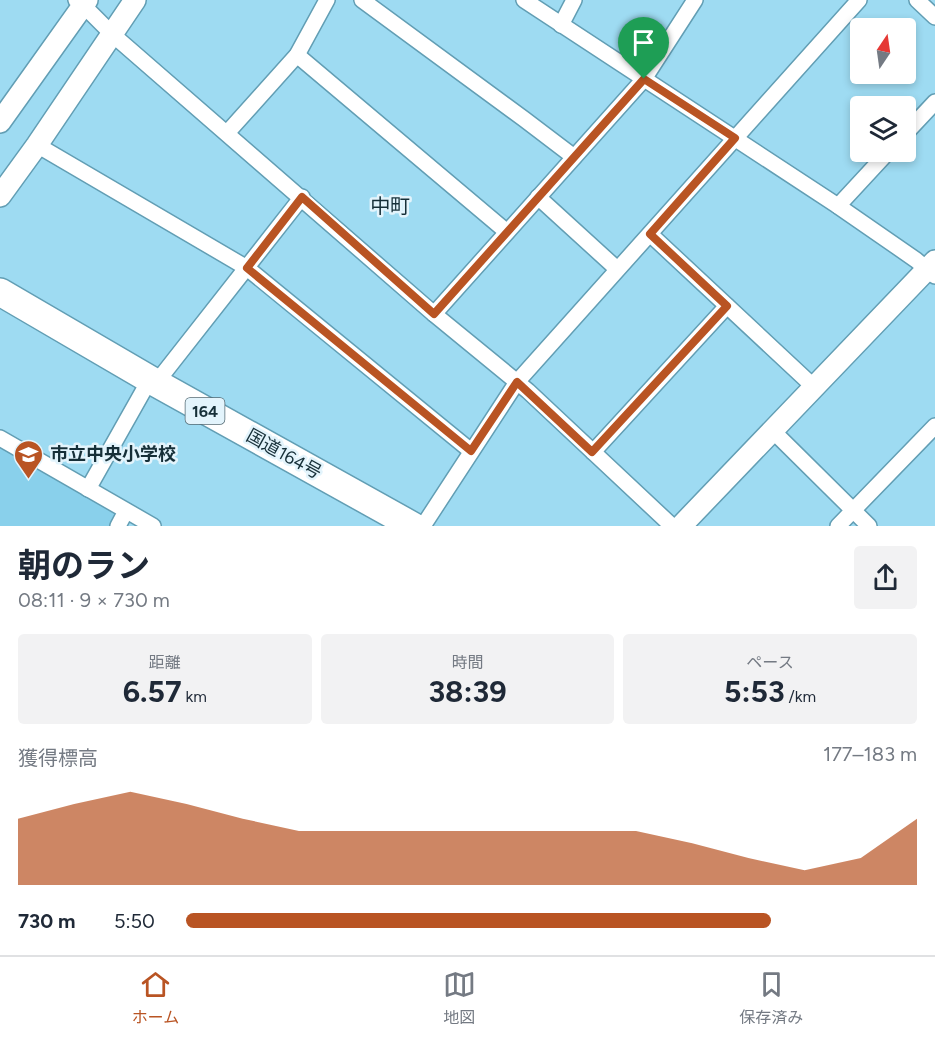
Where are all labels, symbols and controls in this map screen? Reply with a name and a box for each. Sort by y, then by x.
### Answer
pin [618,17,669,79]
north arrow [850,18,916,84]
map controls [850,18,916,162]
icon: arrive [627,26,660,59]
button: layers [850,96,916,162]
district label: 中町 [370,194,410,218]
road number: 164 [186,398,224,424]
street label: 国道164号 [242,424,326,484]
school or university icon: 市立中央小学校 [13,438,45,480]
place label: 市立中央小学校 [50,443,176,465]
text: 朝のラン [18,546,150,585]
button: share [854,546,917,609]
text: 08:11 · 9 × 730 m [18,588,170,612]
text: 距離 [149,653,181,672]
text: 時間 [451,653,484,672]
text: ペース [747,653,794,672]
text: 6.57 [123,673,182,710]
text: 38:39 [428,673,507,710]
text: 5:53 [724,673,785,710]
text: km [182,687,207,706]
text: /km [785,687,816,706]
text: 177–183 m [823,742,917,766]
text: 獲得標高 [18,746,98,770]
text: 730 m [18,909,75,933]
text: 5:50 [114,909,155,933]
tab: ホーム [132,968,179,1028]
tab: 地図 [443,968,476,1028]
tab: 保存済み [739,968,803,1028]

